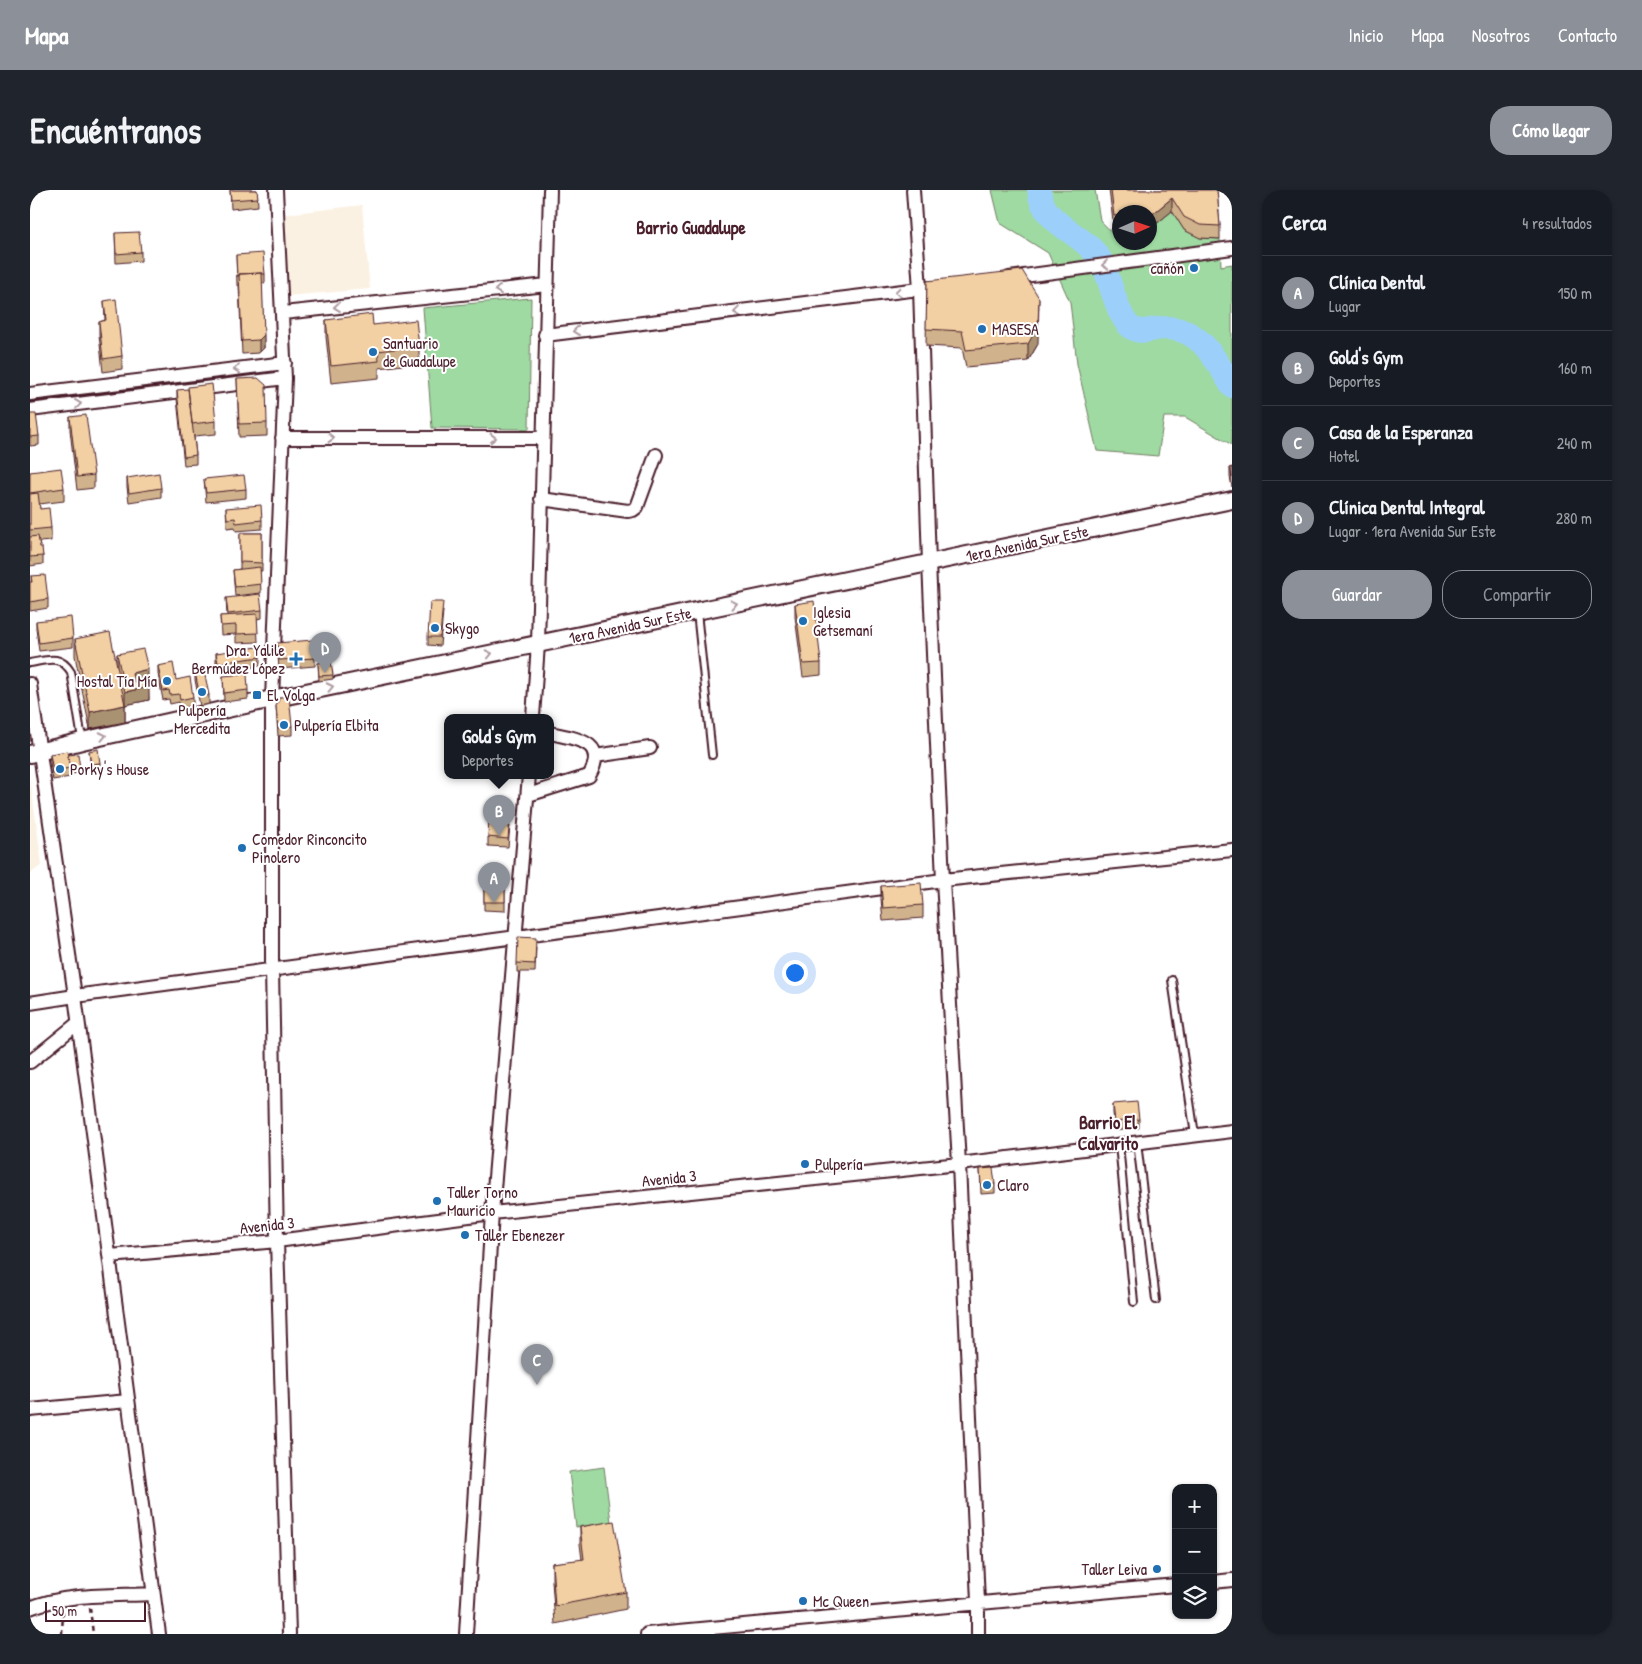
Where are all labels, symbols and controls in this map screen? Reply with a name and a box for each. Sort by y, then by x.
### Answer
text: Mapa [25,19,68,51]
text: Inicio [1349,23,1383,48]
text: Mapa [1411,23,1444,48]
text: Nosotros [1472,23,1530,48]
text: Contacto [1558,23,1617,48]
button: Cómo llegar [1490,106,1612,155]
text: Encuéntranos [30,107,201,154]
north arrow [1112,205,1157,250]
text: Cerca [1282,208,1326,237]
text: 4 resultados [1522,212,1592,234]
district label: Barrio Guadalupe [636,215,746,241]
place label: cañón [1151,257,1184,279]
one-way arrow [1101,259,1109,270]
marker: cañón [1188,262,1200,274]
text: Clínica Dental [1329,269,1425,295]
text: A [1294,282,1302,304]
text: 150 m [1558,282,1592,304]
one-way arrow [494,284,502,295]
one-way arrow [894,286,902,297]
text: Lugar [1329,295,1361,317]
one-way arrow [333,301,341,312]
one-way arrow [733,306,741,316]
place label: MASESA [992,318,1039,340]
marker: MASESA [976,323,988,335]
one-way arrow [571,325,579,336]
place label: Santuario de Guadalupe [383,332,457,372]
text: Gold's Gym [1329,344,1403,370]
marker: Santuario de Guadalupe [367,346,379,358]
text: B [1294,357,1302,379]
text: 160 m [1558,357,1592,379]
one-way arrow [232,363,240,374]
text: Deportes [1329,370,1380,392]
one-way arrow [75,399,83,410]
text: Casa de la Esperanza [1329,419,1473,445]
text: C [1294,432,1302,454]
text: 240 m [1557,432,1592,454]
one-way arrow [327,433,335,443]
one-way arrow [490,433,497,443]
text: Hotel [1329,445,1359,467]
text: Clínica Dental Integral [1329,494,1485,520]
text: D [1294,507,1302,529]
text: 280 m [1556,507,1592,529]
street label: 1era Avenida Sur Este [964,519,1091,567]
text: Lugar · 1era Avenida Sur Este [1329,520,1496,542]
button: Guardar [1282,570,1432,619]
button: Compartir [1442,570,1592,619]
one-way arrow [730,599,738,609]
street label: 1era Avenida Sur Este [567,601,694,649]
place label: Iglesia Getsemaní [813,601,873,641]
marker: Iglesia Getsemaní [797,615,809,627]
place label: Skygo [445,617,480,639]
marker: Skygo [429,622,441,634]
pin: D [309,632,341,673]
place label: Dra. Yalile Bermúdez López [191,639,286,679]
one-way arrow [485,649,494,660]
marker: Dra. Yalile Bermúdez López [289,652,303,666]
place label: Hostal Tía Mía [77,670,157,692]
marker: Hostal Tía Mía [161,675,173,687]
one-way arrow [325,682,334,692]
place label: El Volga [267,684,315,706]
marker: Pulpería Mercedita [196,686,208,698]
marker: El Volga [251,689,263,701]
place label: Pulpería Mercedita [174,699,230,739]
place label: Pulpería Elbita [294,714,379,736]
popup [444,714,554,779]
marker: Pulpería Elbita [278,719,290,731]
text: Gold's Gym [462,723,536,749]
one-way arrow [98,731,107,742]
text: Deportes [462,749,513,771]
place label: Porky's House [70,758,150,780]
marker: Porky's House [54,763,66,775]
pin: B [483,795,515,836]
place label: Comedor Rinconcito Pinolero [252,828,367,868]
marker: Comedor Rinconcito Pinolero [236,842,248,854]
pin: A [478,862,510,903]
your location [782,960,808,986]
district label: Barrio El Calvarito [1078,1110,1139,1156]
place label: Pulpería [815,1153,863,1175]
marker: Pulpería [799,1158,811,1170]
street label: Avenida 3 [641,1164,697,1192]
place label: Claro [997,1174,1029,1196]
marker: Claro [981,1179,993,1191]
place label: Taller Torno Mauricio [447,1181,518,1221]
marker: Taller Torno Mauricio [431,1195,443,1207]
street label: Avenida 3 [239,1211,295,1239]
place label: Taller Ebenezer [475,1224,565,1246]
marker: Taller Ebenezer [459,1229,471,1241]
pin: C [521,1344,553,1385]
map controls [1172,1484,1217,1619]
button: + [1172,1484,1217,1529]
button: − [1172,1529,1217,1574]
place label: Taller Leiva [1082,1558,1147,1580]
marker: Taller Leiva [1151,1563,1163,1575]
button: layers [1172,1574,1217,1619]
place label: Mc Queen [813,1590,869,1612]
marker: Mc Queen [797,1595,809,1607]
scale bar [45,1599,146,1622]
text: 50 m [52,1601,77,1620]

